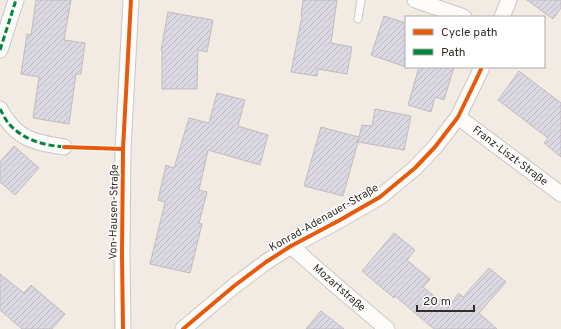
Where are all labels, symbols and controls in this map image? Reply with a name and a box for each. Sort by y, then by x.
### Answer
legend [405,16,545,68]
text: Cycle path [441,25,498,41]
text: Path [441,45,466,61]
street label: Franz-Liszt-Straße [470,123,551,189]
street label: Von-Hausen-Straße [106,164,122,260]
street label: Konrad-Adenauer-Straße [267,181,381,255]
street label: Mozartstraße [310,261,368,315]
scale bar [417,287,474,313]
text: 20 m [423,294,451,310]

